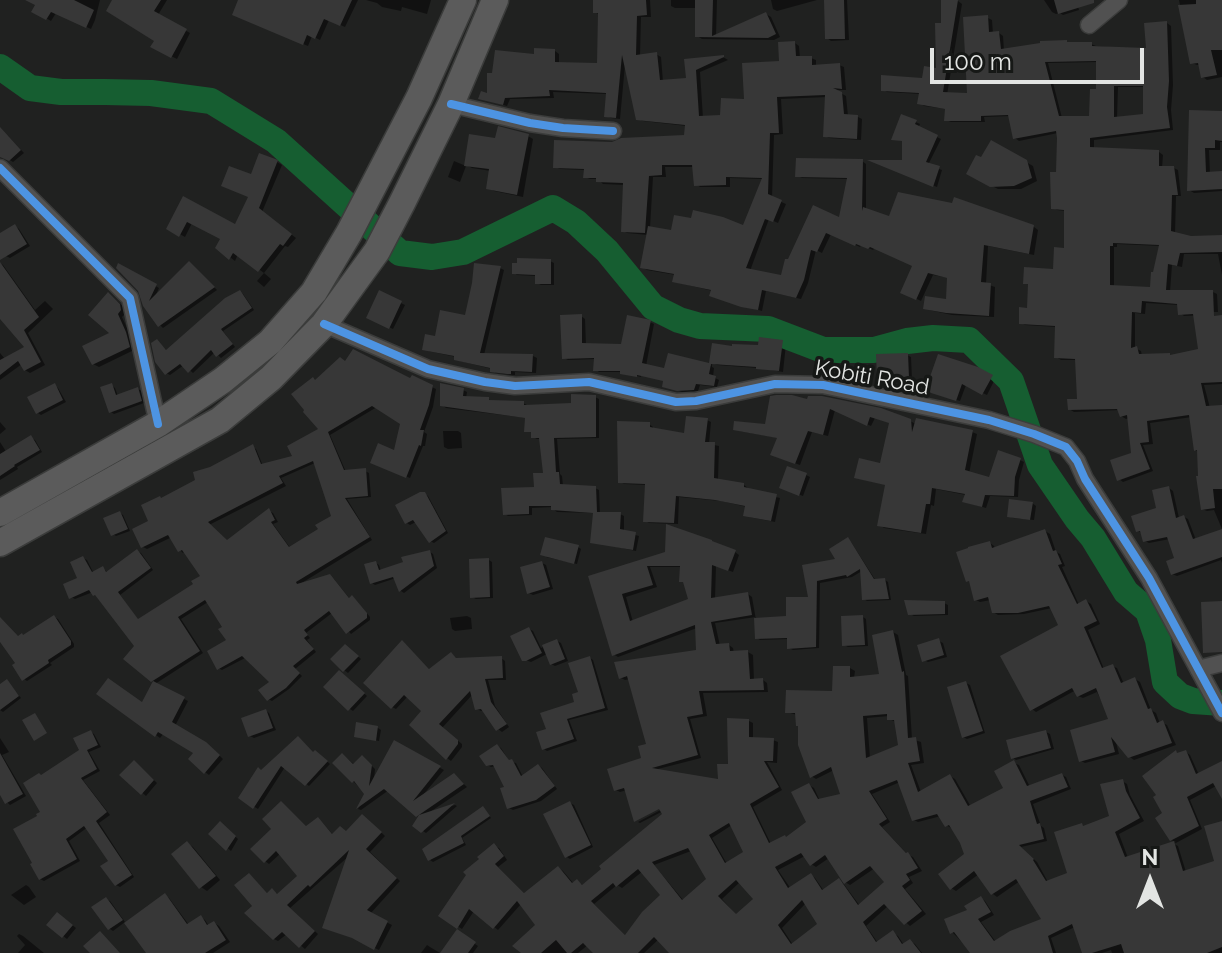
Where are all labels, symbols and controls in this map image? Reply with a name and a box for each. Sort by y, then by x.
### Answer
scale bar [934,32,1148,82]
text: 100 m [944,47,1012,76]
street label: Kobiti Road [813,355,931,401]
north arrow [1110,841,1190,921]
text: N [1142,844,1158,870]

